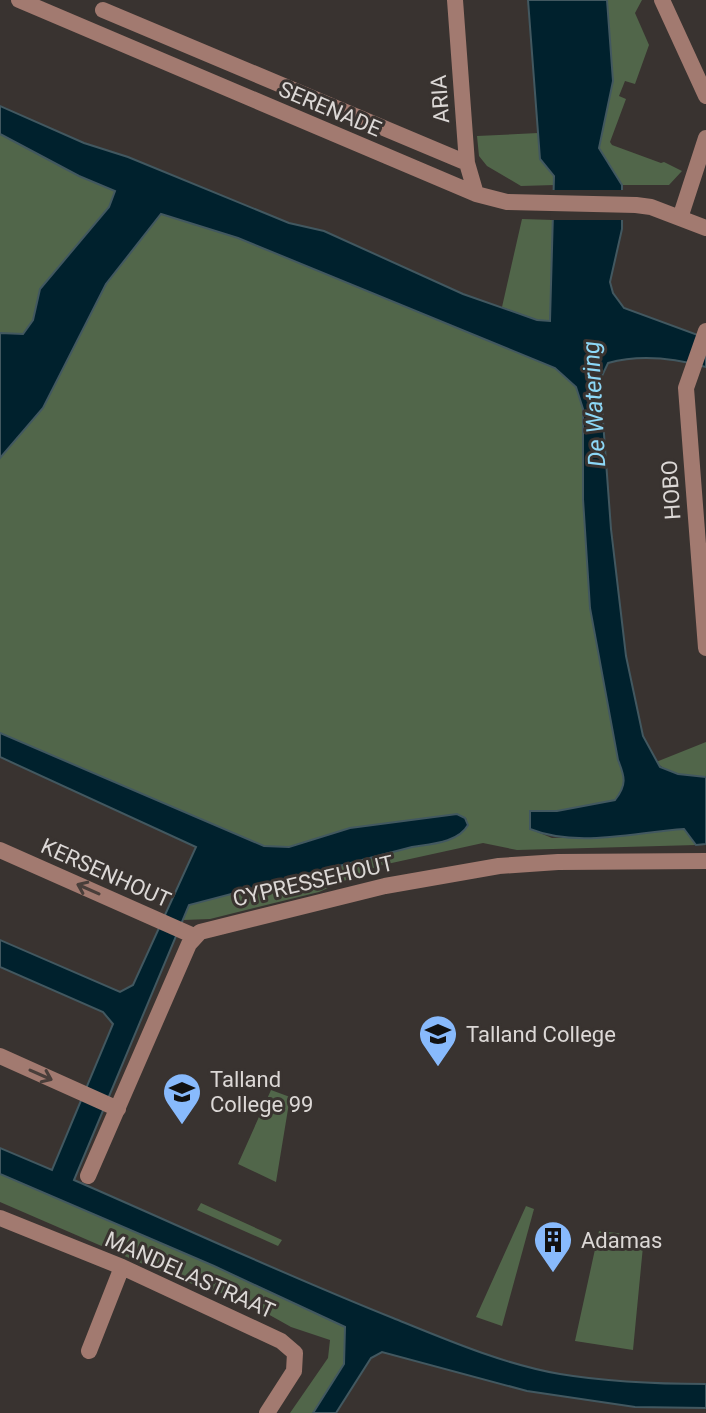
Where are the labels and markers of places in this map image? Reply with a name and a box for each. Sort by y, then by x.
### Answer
school or university icon: Talland College [417,1013,459,1068]
place label: Talland College [466,1022,616,1047]
place label: Talland College 99 [210,1067,313,1117]
school or university icon: Talland College 99 [161,1071,203,1126]
building icon: Adamas [532,1219,574,1274]
place label: Adamas [581,1228,662,1253]

